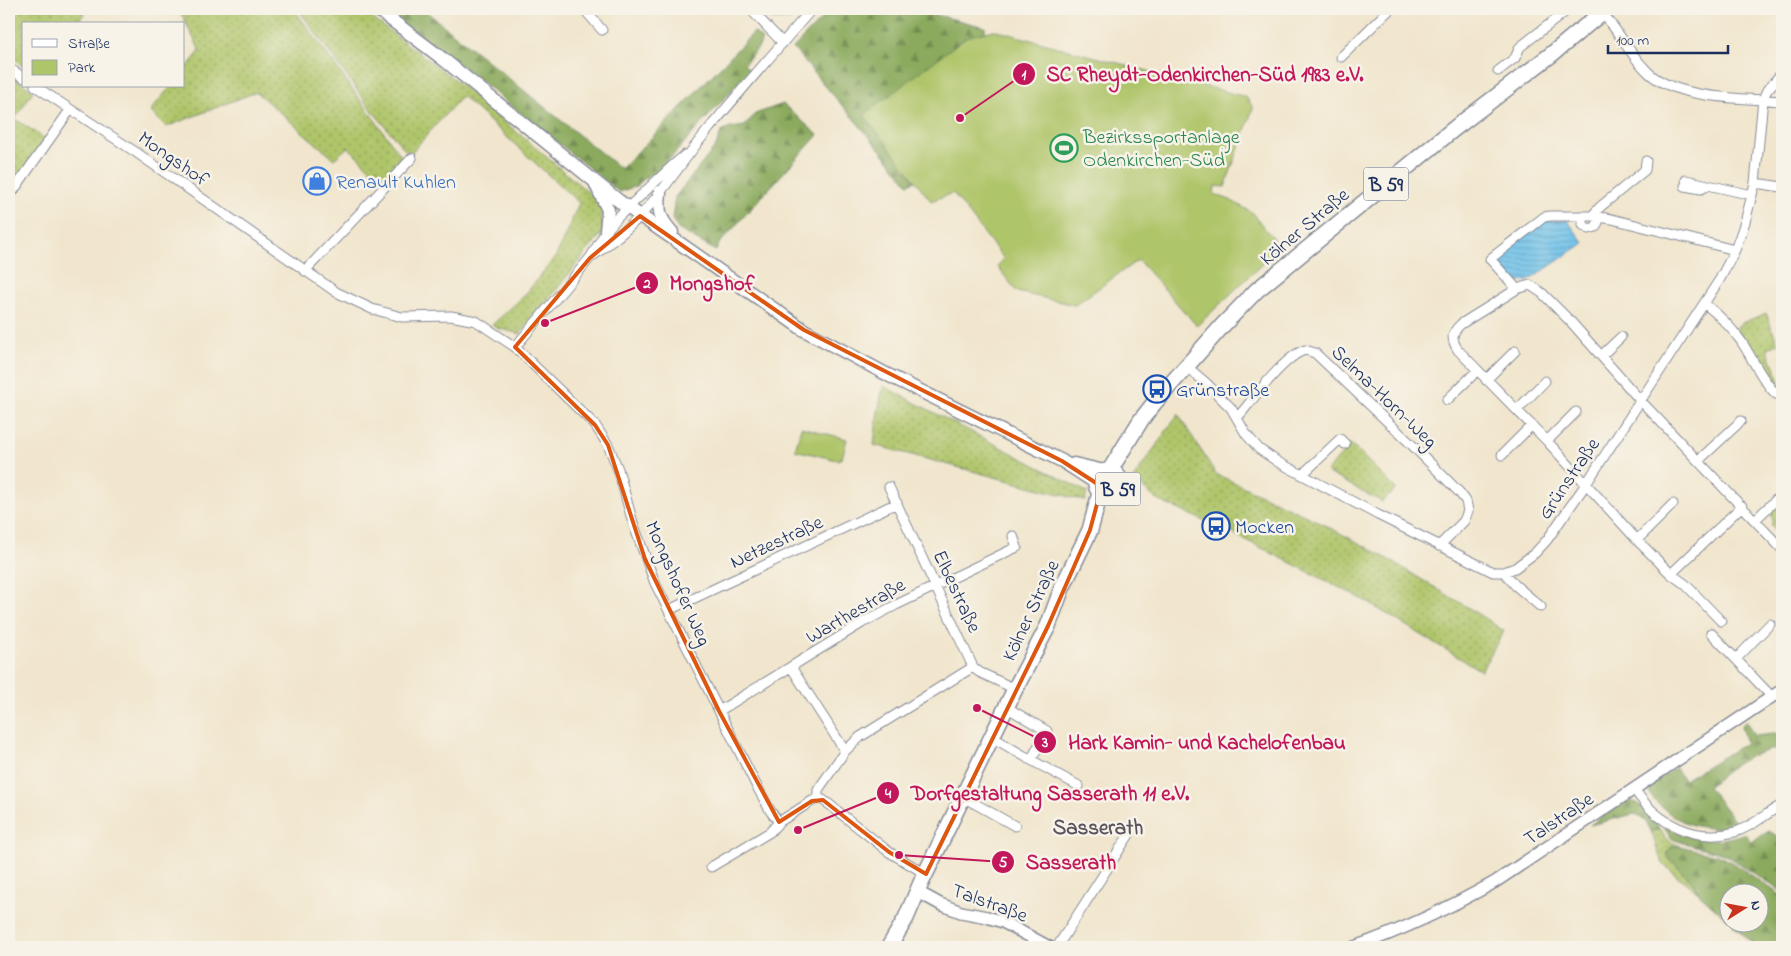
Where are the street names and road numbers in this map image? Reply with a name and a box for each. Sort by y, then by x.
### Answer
street label: Mongshof [131,125,215,196]
road number: B 59 [1364,168,1408,200]
street label: Kölner Straße [1255,182,1357,274]
street label: Selma-Horn-Weg [1323,339,1443,457]
street label: Grünstraße [1532,433,1608,526]
road number: B 59 [1096,472,1140,506]
street label: Netzestraße [726,509,828,578]
street label: Mongshofer Weg [635,517,717,652]
street label: Elbestraße [924,546,988,638]
street label: Kölner Straße [996,556,1068,667]
street label: Warthestraße [801,572,912,652]
street label: Talstraße [1519,786,1600,854]
street label: Talstraße [947,877,1031,931]

